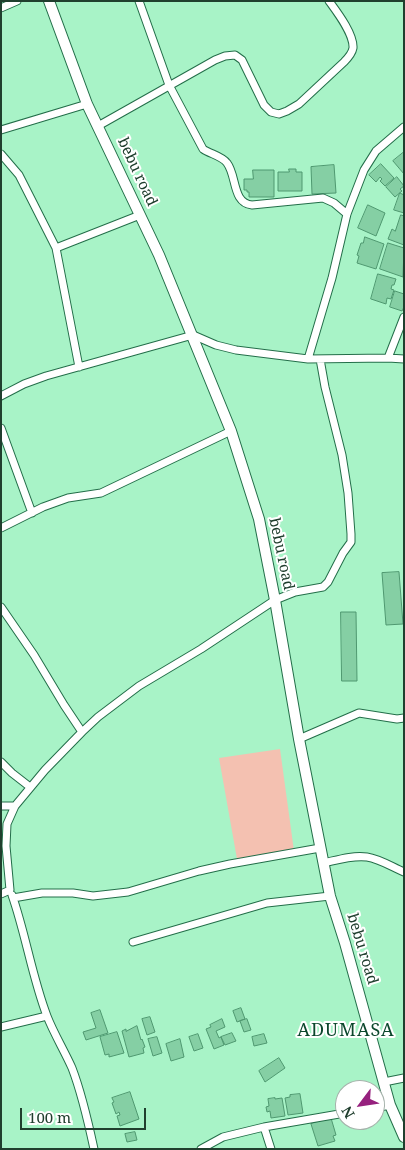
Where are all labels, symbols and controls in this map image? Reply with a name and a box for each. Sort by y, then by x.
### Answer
street label: bebu road [113,135,161,209]
street label: bebu road [265,516,297,592]
street label: bebu road [343,911,381,987]
district label: ADUMASA [296,1020,396,1042]
north arrow [335,1080,385,1130]
scale bar [22,1098,149,1130]
text: N [337,1103,359,1122]
text: 100 m [28,1107,71,1127]

